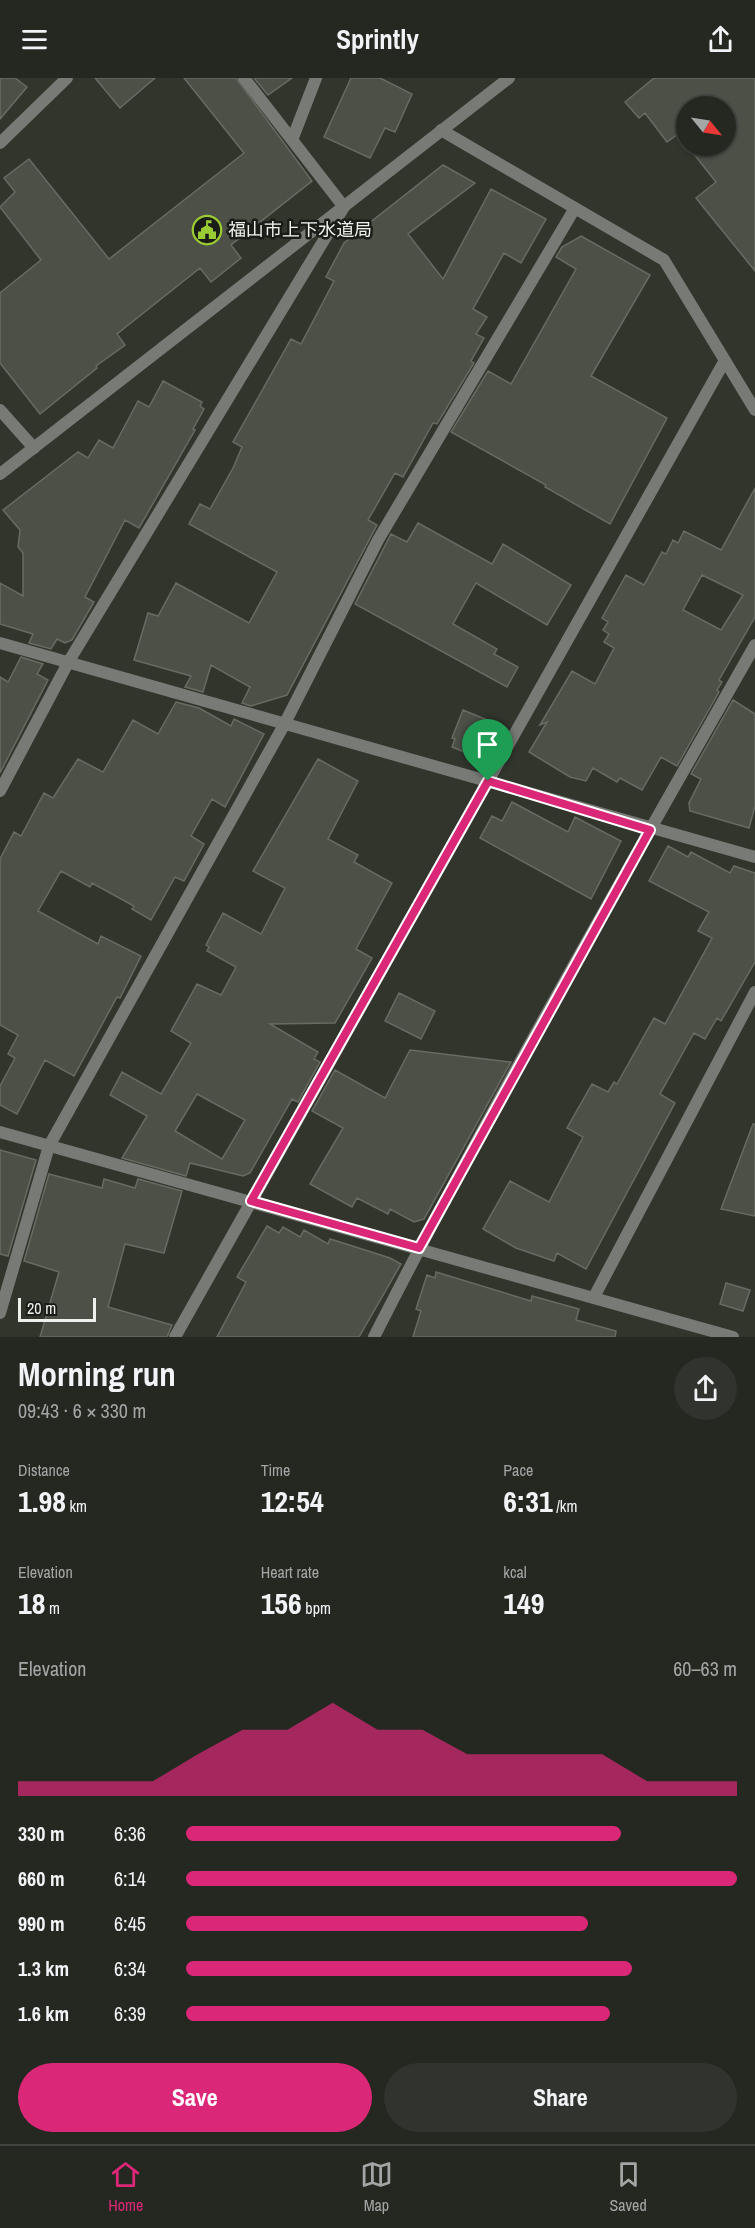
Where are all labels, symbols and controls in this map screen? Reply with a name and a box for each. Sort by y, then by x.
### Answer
text: Sprintly [336,21,419,57]
icon: menu [18,23,51,56]
icon: share [704,23,737,56]
north arrow [676,96,736,156]
map controls [676,96,736,156]
public building icon: 福山市上下水道局 [191,214,223,246]
place label: 福山市上下水道局 [228,217,372,242]
pin [462,719,513,781]
icon: arrive [471,728,504,761]
scale bar [18,1295,96,1322]
text: 20 m [27,1297,56,1319]
text: Morning run [18,1352,176,1396]
button: share [674,1357,737,1420]
text: 09:43 · 6 × 330 m [18,1397,146,1424]
text: Distance [18,1459,70,1481]
text: Time [261,1459,290,1481]
text: Pace [503,1459,533,1481]
text: 1.98 [18,1481,66,1521]
text: 12:54 [261,1481,324,1521]
text: 6:31 [503,1481,553,1521]
text: km [66,1495,87,1517]
text: /km [553,1495,577,1517]
text: Elevation [18,1561,73,1583]
text: Heart rate [261,1561,319,1583]
text: kcal [503,1561,527,1583]
text: 18 [18,1583,45,1623]
text: 156 [261,1583,302,1623]
text: 149 [503,1583,544,1623]
text: m [45,1597,60,1619]
text: bpm [302,1597,331,1619]
text: Elevation [18,1655,86,1682]
text: 60–63 m [673,1655,737,1682]
text: 330 m [18,1820,65,1847]
text: 6:36 [114,1820,146,1847]
text: 660 m [18,1865,65,1892]
text: 6:14 [114,1865,146,1892]
text: 990 m [18,1910,65,1937]
text: 6:45 [114,1910,146,1937]
text: 1.3 km [18,1955,69,1982]
text: 6:34 [114,1955,146,1982]
text: 1.6 km [18,2000,69,2027]
text: 6:39 [114,2000,146,2027]
button: Save [18,2063,372,2132]
button: Share [384,2063,737,2132]
tab: Home [108,2158,143,2216]
tab: Map [360,2158,393,2216]
tab: Saved [609,2158,647,2216]

